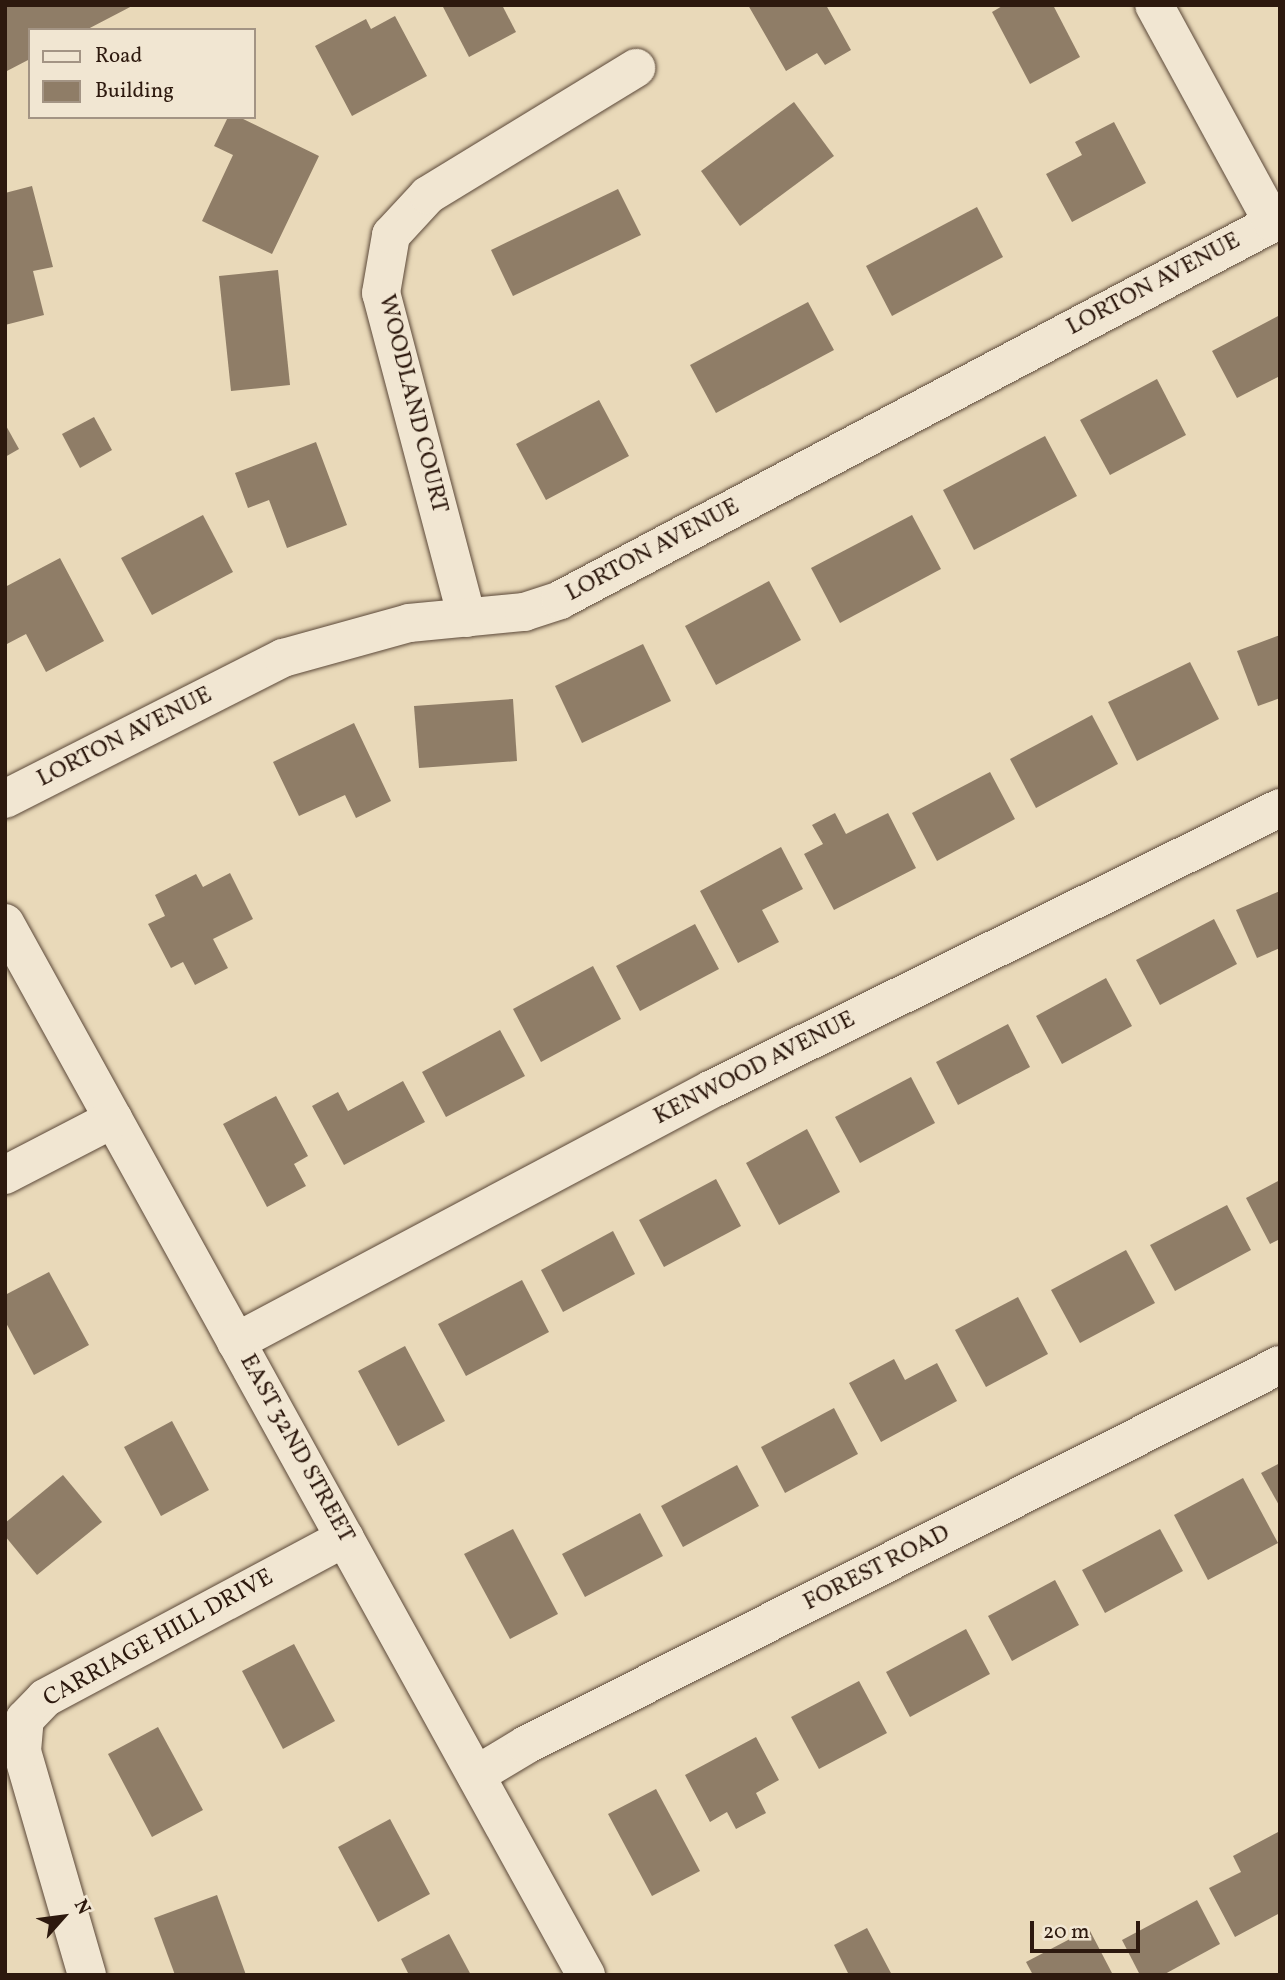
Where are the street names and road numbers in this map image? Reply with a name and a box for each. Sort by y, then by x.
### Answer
street label: LORTON AVENUE [1062,227,1246,343]
street label: WOODLAND COURT [371,292,453,516]
street label: LORTON AVENUE [561,493,745,609]
street label: LORTON AVENUE [33,682,217,794]
street label: KENWOOD AVENUE [649,1006,861,1132]
street label: EAST 32ND STREET [232,1349,360,1549]
street label: FOREST ROAD [799,1520,955,1618]
street label: CARRIAGE HILL DRIVE [39,1564,279,1714]

